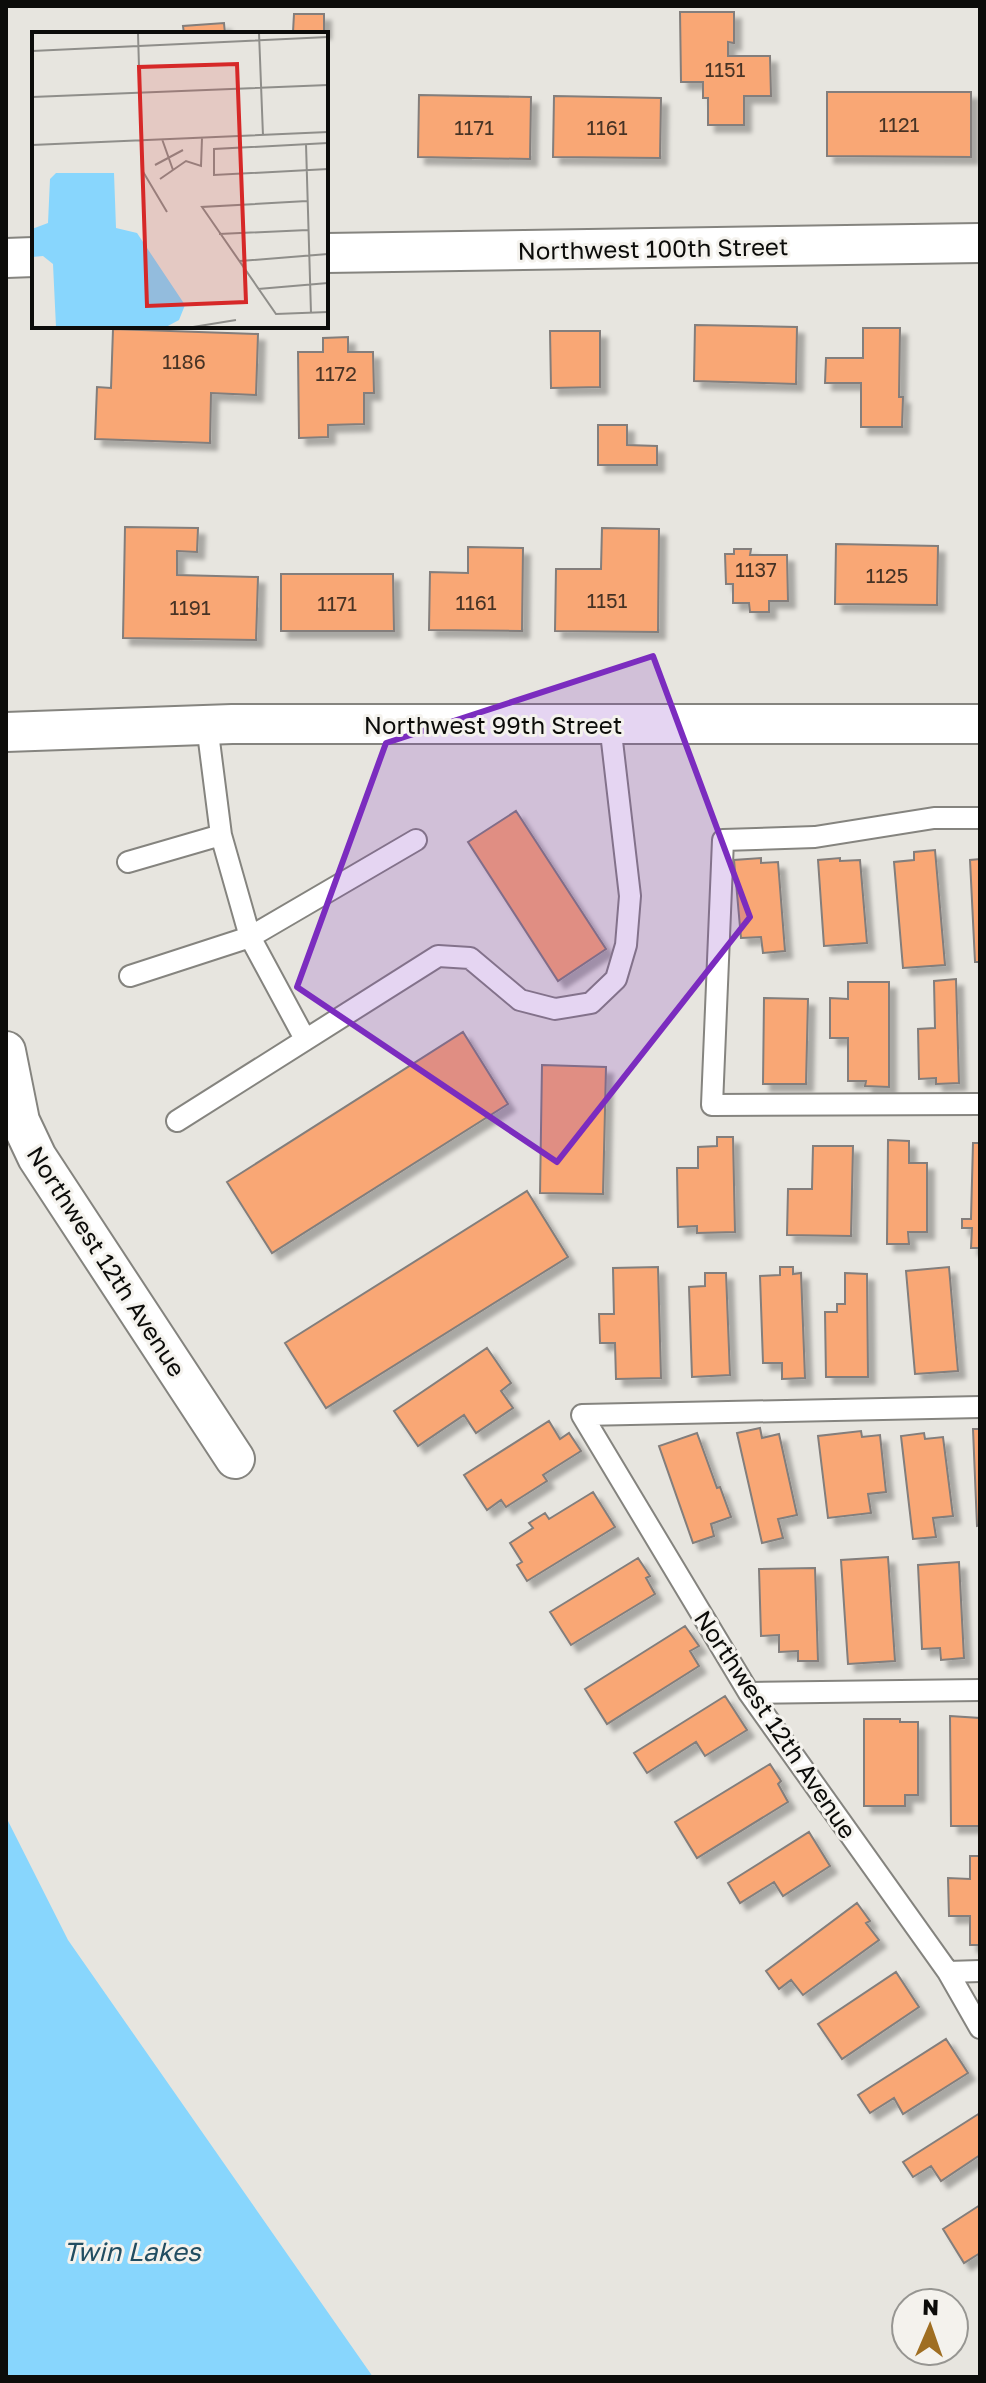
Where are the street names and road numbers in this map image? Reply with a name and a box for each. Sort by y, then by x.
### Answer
street label: Northwest 100th Street [517,231,789,265]
street label: Northwest 99th Street [364,710,622,739]
street label: Northwest 12th Avenue [22,1140,192,1382]
street label: Northwest 12th Avenue [689,1605,863,1843]

